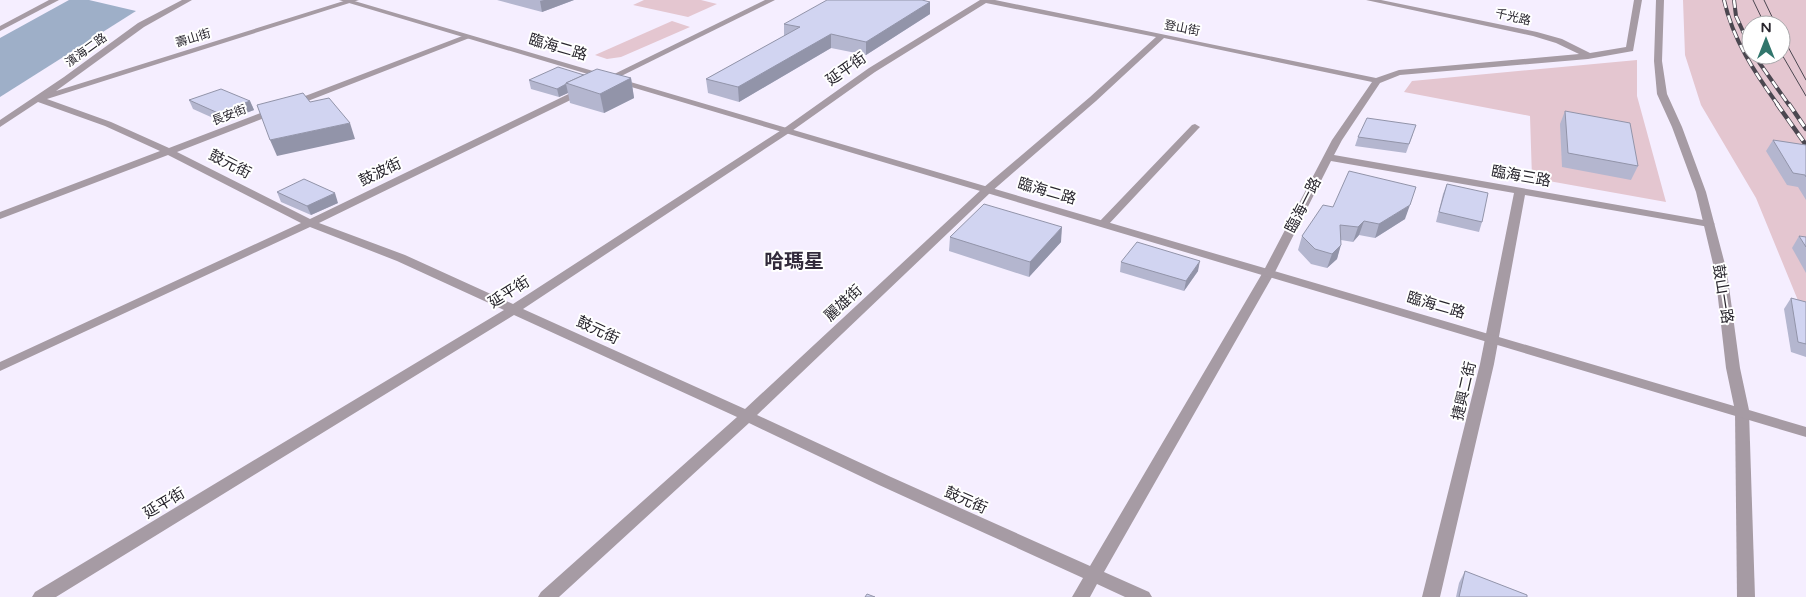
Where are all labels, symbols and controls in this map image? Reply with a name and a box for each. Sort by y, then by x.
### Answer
street label: 千光路 [1494,6,1532,28]
north arrow [1741,15,1791,65]
street label: 登山街 [1163,18,1201,38]
text: N [1760,19,1772,36]
street label: 壽山街 [174,26,212,50]
street label: 濱海二路 [62,30,110,70]
street label: 臨海二路 [527,30,589,64]
street label: 延平街 [822,49,870,89]
street label: 長安街 [210,102,248,128]
street label: 鼓元街 [206,146,254,182]
street label: 鼓波街 [356,154,404,190]
street label: 臨海三路 [1490,162,1552,190]
street label: 臨海二路 [1016,174,1078,208]
street label: 臨海一路 [1281,174,1325,236]
district label: 哈瑪星 [764,250,824,274]
street label: 鼓山一路 [1709,263,1737,325]
street label: 延平街 [485,272,533,312]
street label: 麗雄街 [820,281,866,325]
street label: 臨海二路 [1405,288,1467,322]
street label: 鼓元街 [574,312,622,348]
street label: 捷興二街 [1448,360,1480,422]
street label: 鼓元街 [942,483,990,517]
street label: 延平街 [140,484,188,522]

